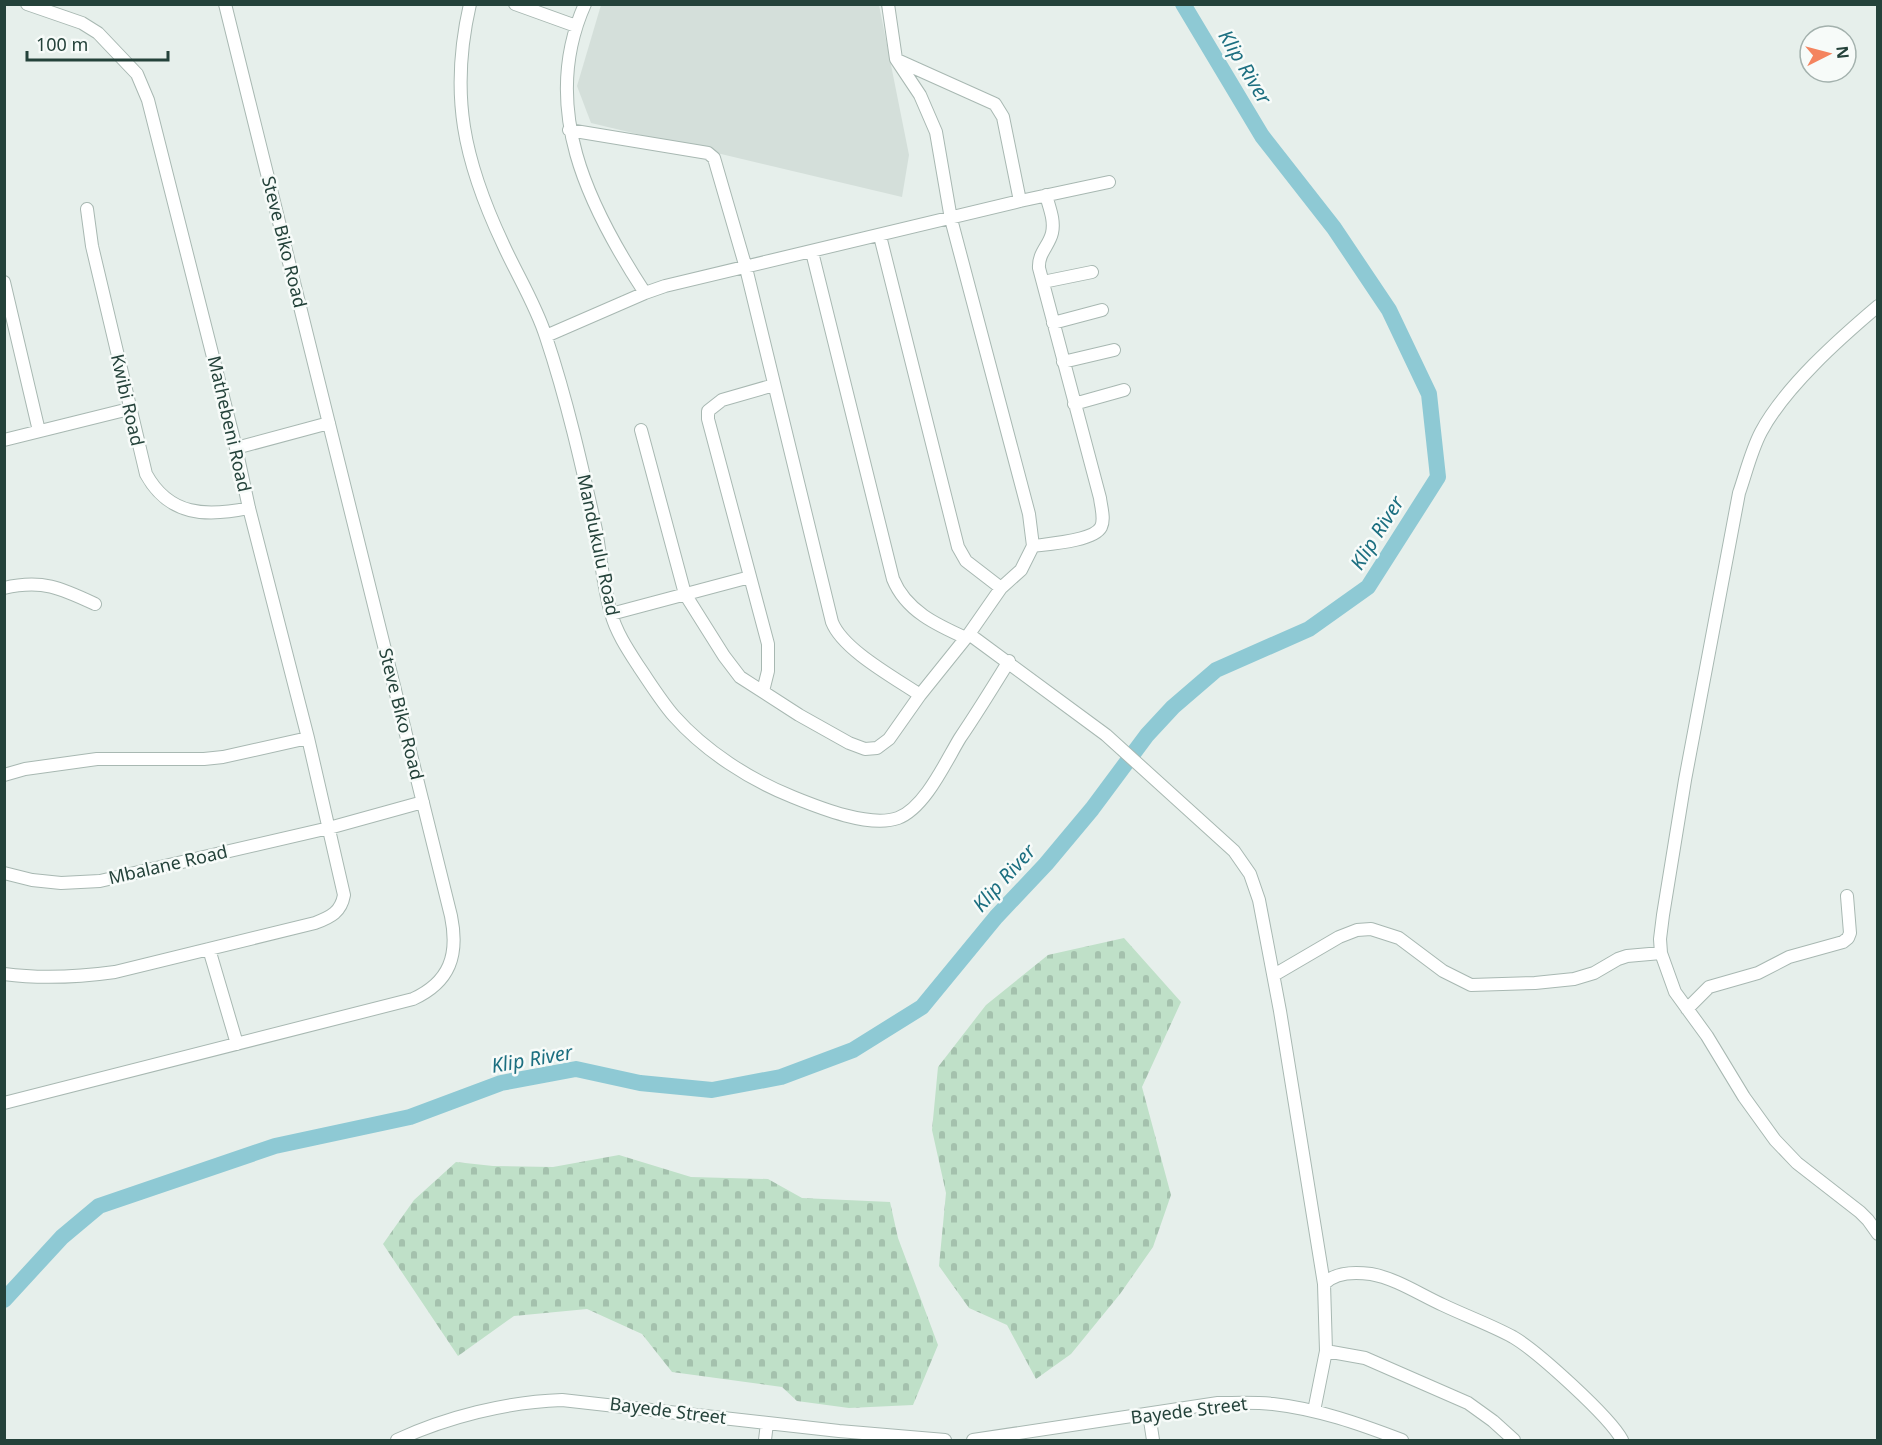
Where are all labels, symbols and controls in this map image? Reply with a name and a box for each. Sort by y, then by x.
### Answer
scale bar [27,24,168,62]
north arrow [1798,24,1858,84]
water label: Klip River [1213,25,1279,110]
text: 100 m [36,32,88,56]
text: N [1831,45,1855,60]
street label: Steve Biko Road [257,173,313,310]
street label: Kwibi Road [106,351,150,448]
street label: Mathebeni Road [203,353,257,494]
street label: Mandukulu Road [572,472,626,618]
water label: Klip River [1343,490,1410,575]
street label: Steve Biko Road [374,645,430,782]
water label: Klip River [966,837,1042,917]
street label: Mbalane Road [106,839,230,889]
water label: Klip River [489,1038,576,1079]
street label: Bayede Street [608,1391,728,1429]
street label: Bayede Street [1129,1391,1249,1429]

